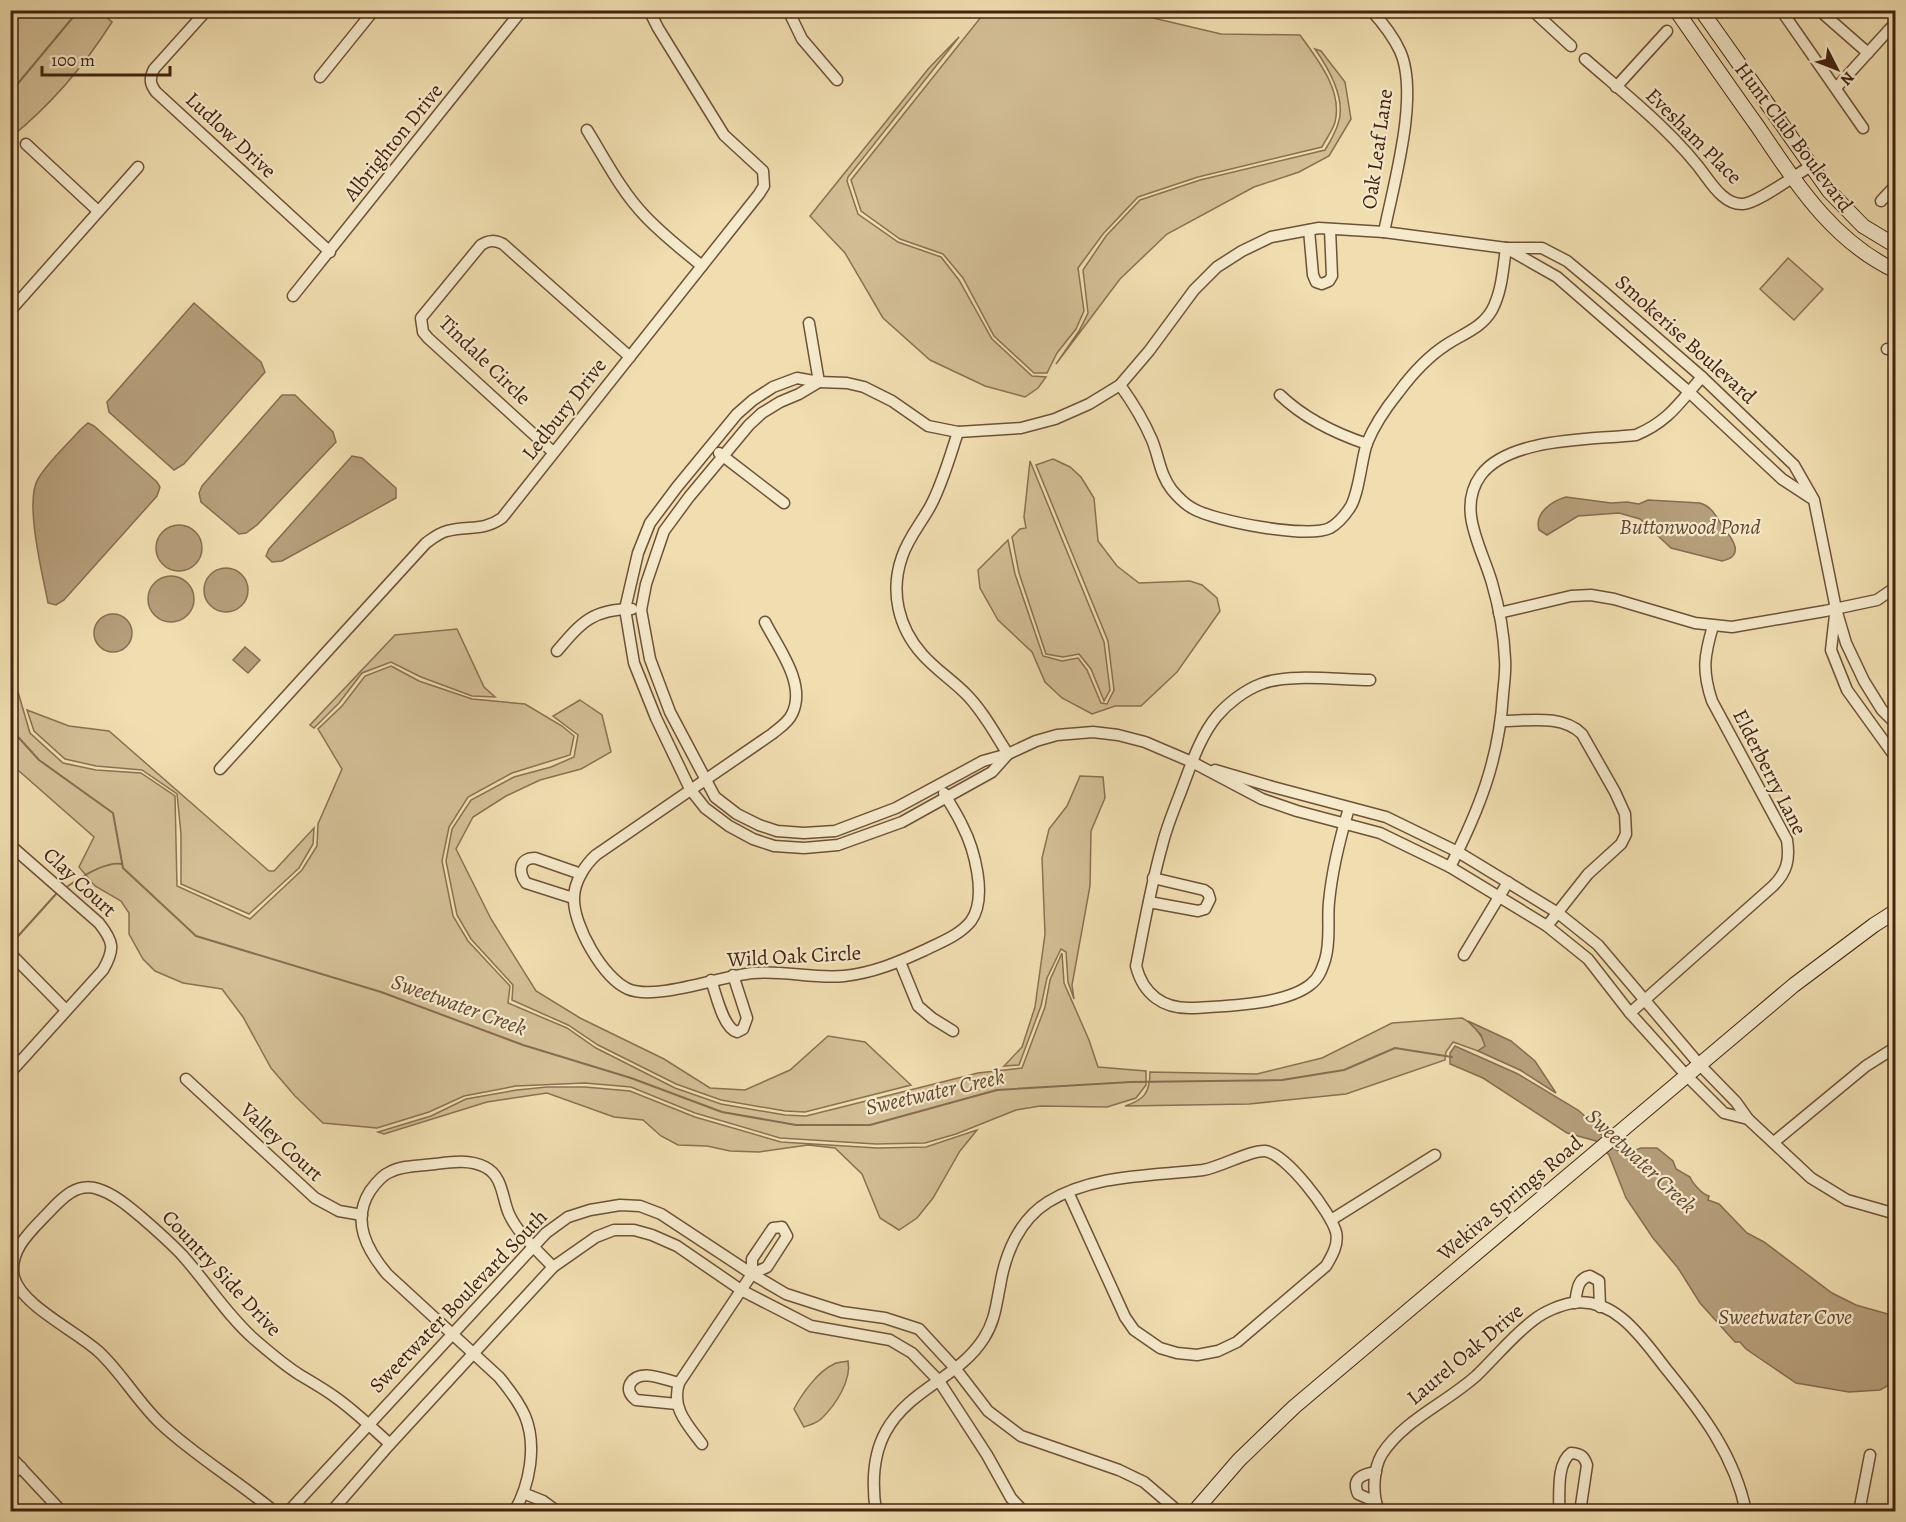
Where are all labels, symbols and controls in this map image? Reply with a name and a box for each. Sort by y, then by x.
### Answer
scale bar [42,39,170,77]
north arrow [1807,39,1867,99]
text: 100 m [51,48,95,72]
street label: Hunt Club Boulevard [1728,56,1860,218]
text: N [1835,67,1859,90]
street label: Albrighton Drive [336,77,449,207]
street label: Evesham Place [1640,82,1748,190]
street label: Ludlow Drive [180,86,282,184]
street label: Oak Leaf Lane [1355,87,1399,211]
street label: Smokerise Boulevard [1609,268,1763,410]
street label: Tindale Circle [433,309,537,411]
street label: Ledbury Drive [515,352,613,466]
water label: Buttonwood Pond [1619,512,1761,542]
street label: Elderberry Lane [1726,704,1814,840]
street label: Clay Court [37,841,123,923]
street label: Wild Oak Circle [725,939,862,974]
water label: Sweetwater Creek [387,967,531,1043]
water label: Sweetwater Creek [863,1061,1008,1123]
street label: Valley Court [234,1096,329,1188]
water label: Sweetwater Creek [1579,1102,1703,1220]
street label: Wekiva Springs Road [1431,1129,1589,1268]
street label: Sweetwater Boulevard South [363,1203,553,1399]
street label: Country Side Drive [156,1204,288,1342]
street label: Laurel Oak Drive [1401,1297,1529,1411]
water label: Sweetwater Cove [1718,1302,1852,1332]

